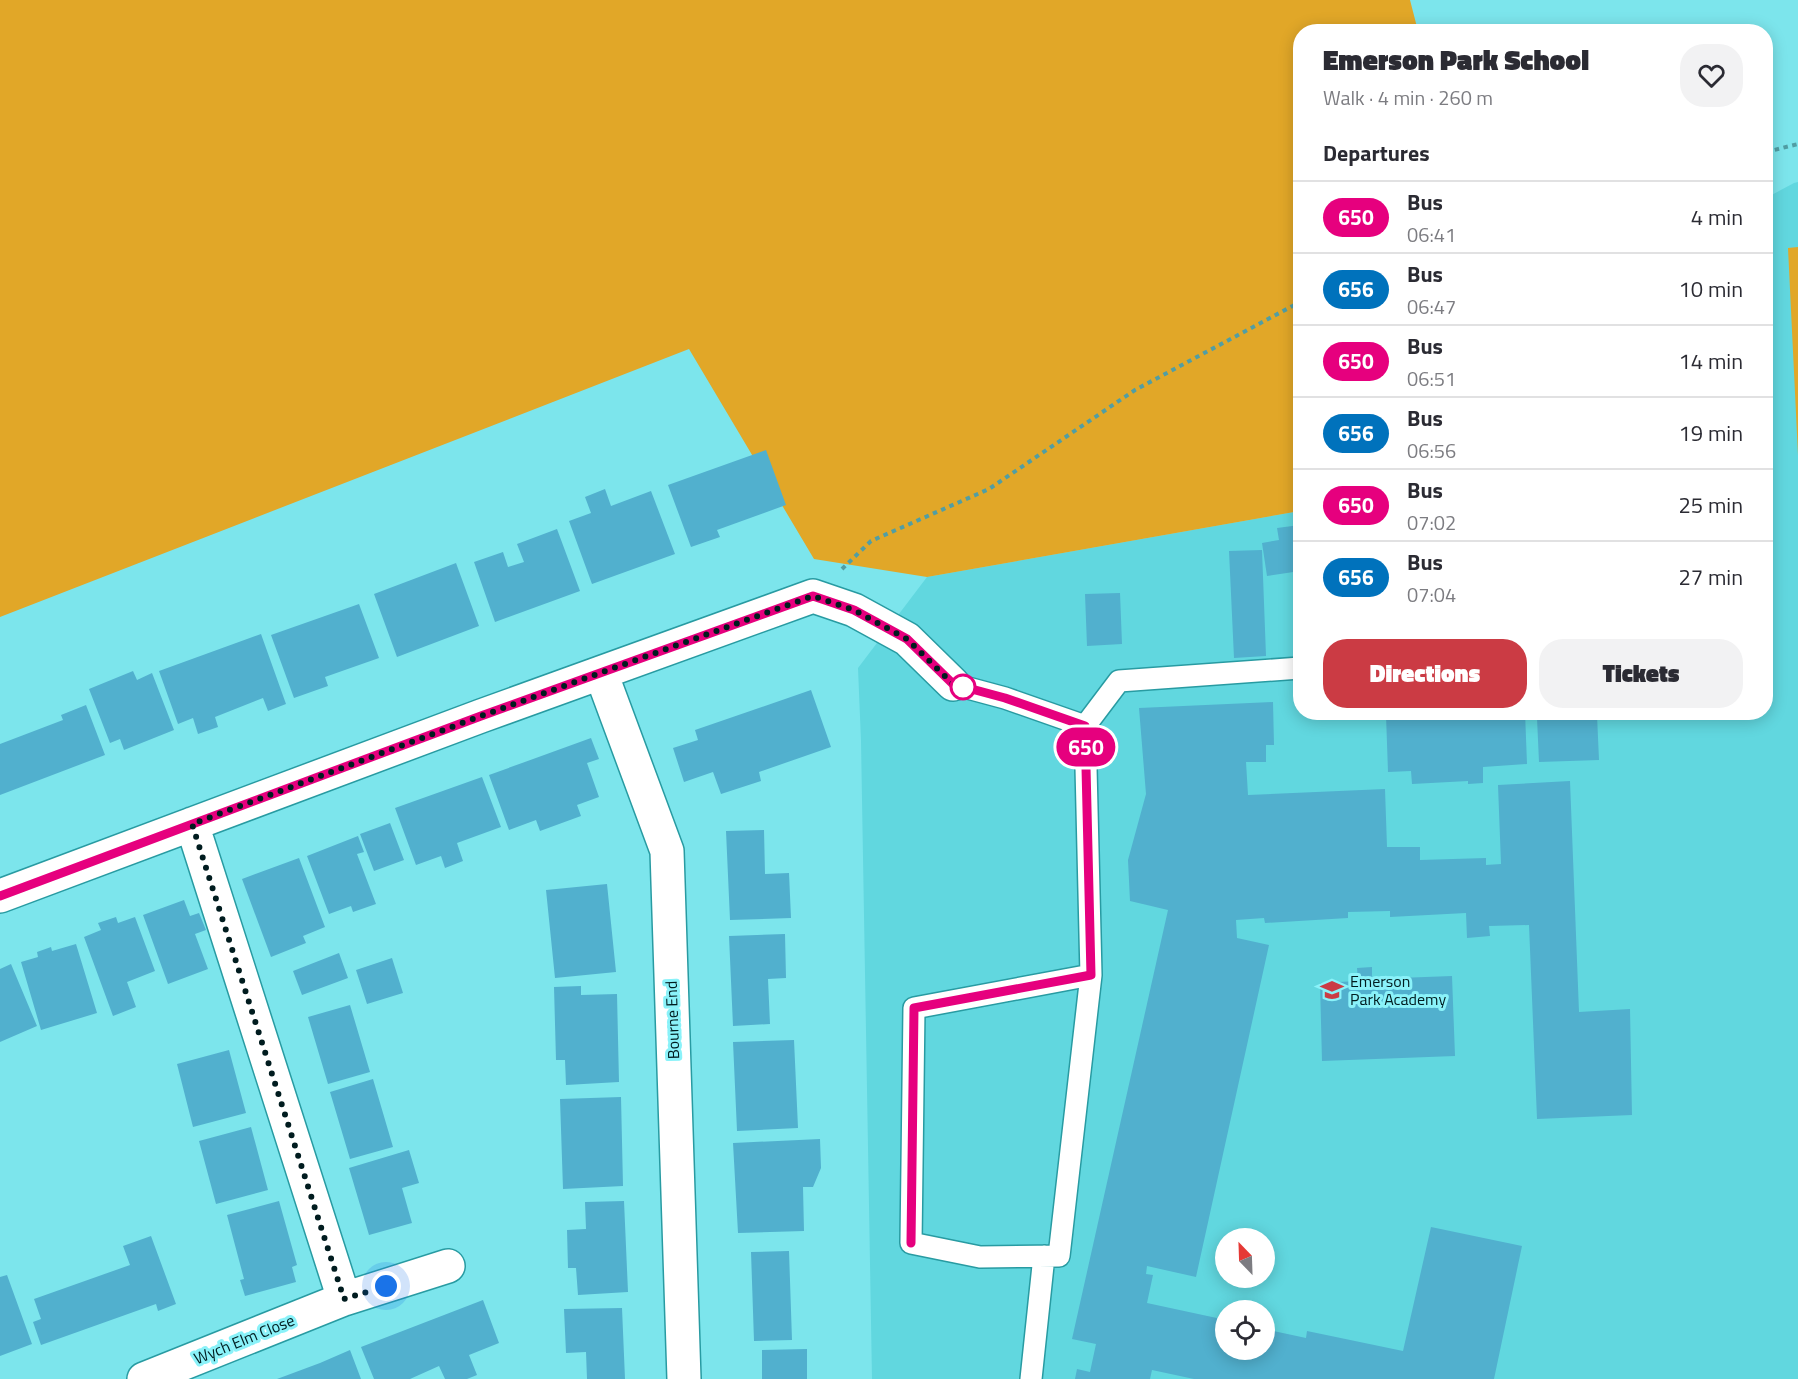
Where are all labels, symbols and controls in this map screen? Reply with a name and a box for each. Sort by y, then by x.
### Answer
text: Emerson Park School [1323,38,1589,81]
button: heart [1680,44,1743,107]
text: Walk · 4 min · 260 m [1323,82,1493,113]
text: Departures [1323,136,1430,170]
text: Bus [1407,185,1443,219]
text: 4 min [1691,200,1743,234]
text: 650 [1338,201,1374,233]
text: 06:41 [1407,219,1456,250]
text: Bus [1407,257,1443,291]
text: 10 min [1678,272,1743,306]
text: 656 [1338,273,1374,305]
text: 06:47 [1407,291,1456,322]
text: Bus [1407,329,1443,363]
text: 14 min [1678,344,1743,378]
text: 650 [1338,345,1374,377]
text: 06:51 [1407,363,1456,394]
text: Bus [1407,401,1443,435]
text: 19 min [1678,416,1743,450]
text: 656 [1338,417,1374,449]
text: 06:56 [1407,435,1456,466]
text: Bus [1407,473,1443,507]
text: 25 min [1678,488,1743,522]
text: 650 [1338,489,1374,521]
text: 07:02 [1407,507,1456,538]
text: Bus [1407,545,1443,579]
text: 27 min [1678,560,1743,594]
text: 656 [1338,561,1374,593]
text: 07:04 [1407,579,1456,610]
button: Directions [1323,639,1527,708]
button: Tickets [1539,639,1743,708]
unlabelled marker [950,674,976,700]
line badge: 650 [1052,728,1120,766]
text: 650 [1068,731,1104,763]
place label: Emerson Park Academy [1350,969,1446,1011]
school or university icon: Emerson Park Academy [1319,977,1345,1003]
street label: Bourne End [659,980,685,1060]
north arrow [1215,1228,1275,1288]
map controls [1215,1228,1275,1360]
your location [371,1271,401,1301]
button: locate [1215,1300,1275,1360]
street label: Wych Elm Close [190,1308,298,1370]

